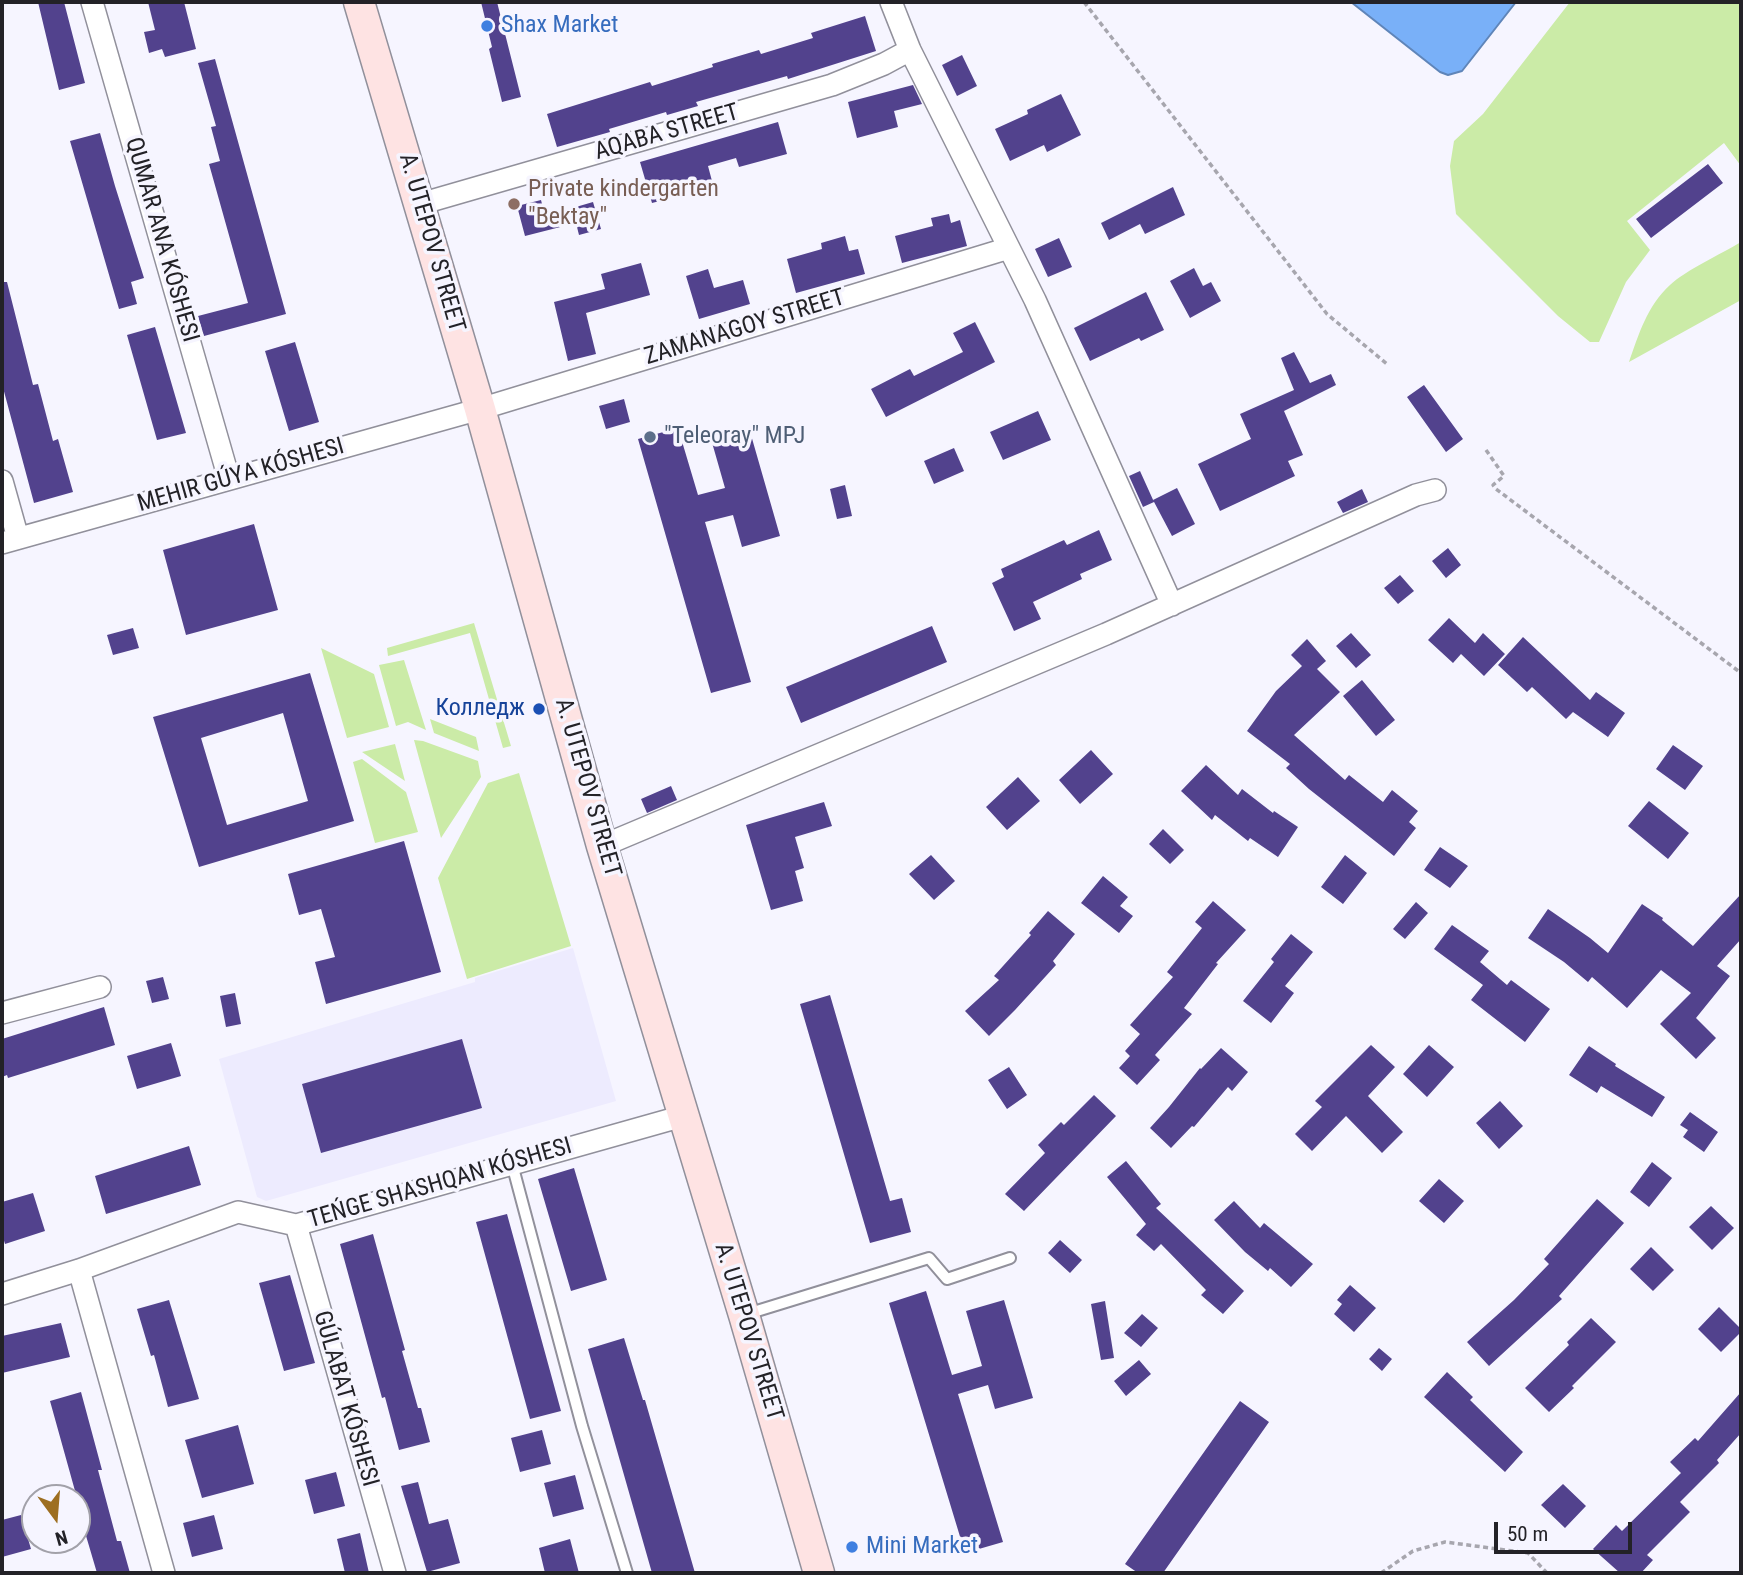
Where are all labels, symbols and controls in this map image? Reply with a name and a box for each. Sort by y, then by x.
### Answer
place label: Shax Market [501,12,618,40]
marker: Shax Market [479,18,495,34]
street label: AQABA STREET [592,99,742,167]
street label: QUMAR ANA KÓSHESI [118,134,204,346]
street label: A. UTEPOV STREET [392,150,470,336]
place label: Private kindergarten "Bektay" [528,176,719,232]
marker: Private kindergarten "Bektay" [506,196,522,212]
street label: ZAMANAGOY STREET [641,284,849,372]
place label: "Teleoray" MPJ [664,423,805,451]
marker: "Teleoray" MPJ [642,429,658,445]
street label: MEHIR GÚYА KÓSHESI [134,433,348,519]
place label: Колледж [435,695,525,723]
street label: A. UTEPOV STREET [548,695,626,881]
marker: Колледж [531,701,547,717]
street label: TEŃGE SHASHQAN KÓSHESI [305,1133,575,1235]
street label: A. UTEPOV STREET [707,1240,789,1424]
street label: GÚLABAT KÓSHESI [306,1308,384,1490]
north arrow [21,1484,91,1554]
scale bar [1498,1508,1636,1552]
text: 50 m [1507,1522,1548,1546]
text: N [53,1525,70,1550]
place label: Mini Market [866,1533,978,1561]
marker: Mini Market [844,1539,860,1555]

